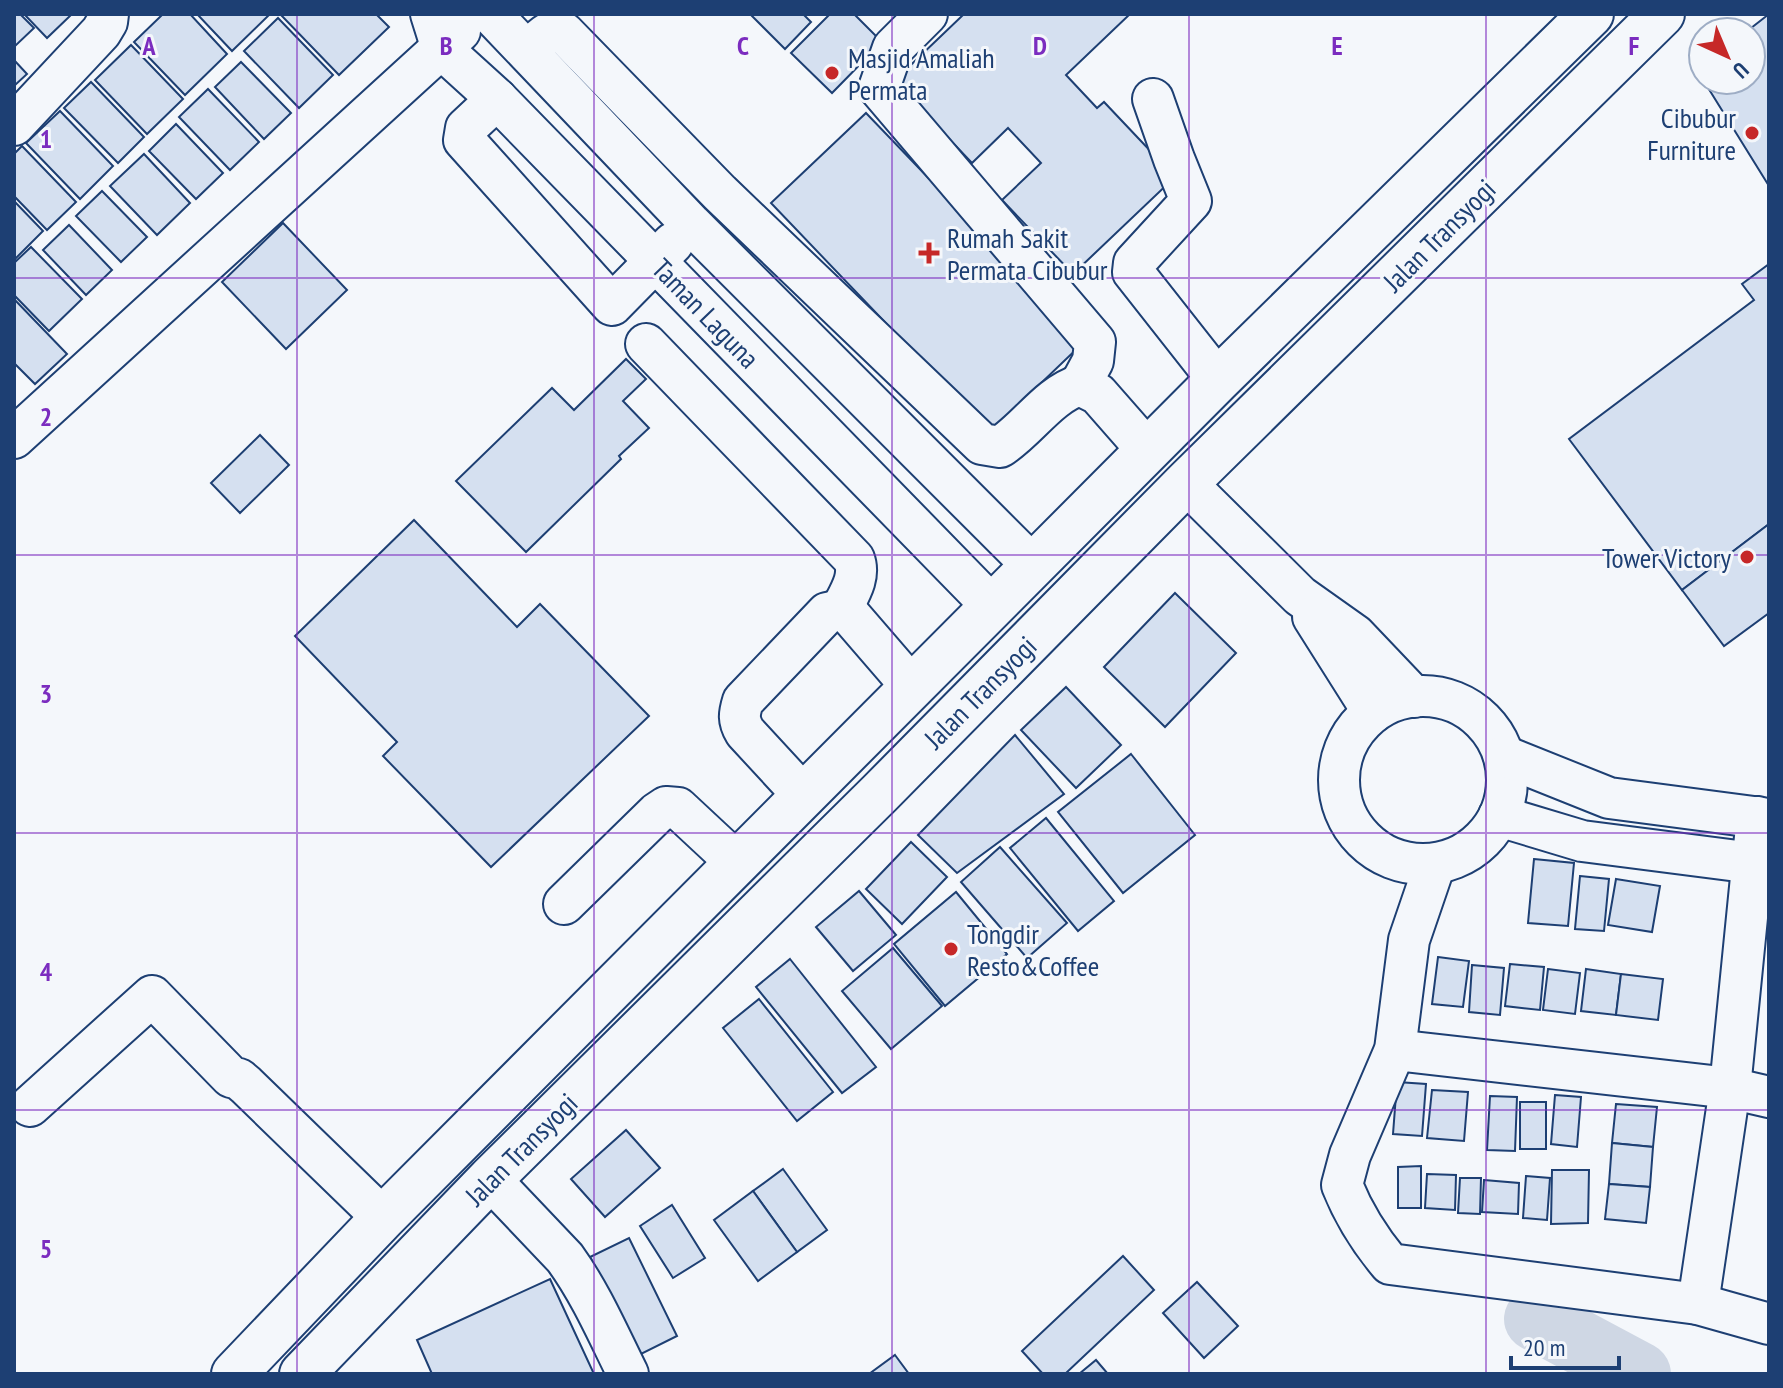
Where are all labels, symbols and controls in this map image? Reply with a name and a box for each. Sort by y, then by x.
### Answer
north arrow [1687,16,1767,96]
text: A [141,29,156,62]
text: B [440,29,453,62]
text: C [737,29,749,62]
text: D [1033,29,1047,62]
text: E [1331,29,1343,62]
text: F [1629,29,1640,62]
place label: Masjid Amaliah Permata [848,39,995,108]
text: U [1727,56,1755,84]
marker: Masjid Amaliah Permata [823,64,841,82]
place label: Cibubur Furniture [1647,99,1736,168]
text: 1 [40,122,52,155]
marker: Cibubur Furniture [1743,124,1761,142]
street label: Jalan Transyogi [1374,171,1503,300]
place label: Rumah Sakit Permata Cibubur [947,219,1108,288]
marker: Rumah Sakit Permata Cibubur [918,242,940,264]
street label: Taman Laguna [644,250,768,376]
text: 2 [40,400,52,433]
place label: Tower Victory [1602,539,1731,576]
marker: Tower Victory [1738,548,1756,566]
street label: Jalan Transyogi [915,628,1044,757]
text: 3 [40,677,52,710]
place label: Tongdir Resto&Coffee [967,915,1099,984]
marker: Tongdir Resto&Coffee [942,940,960,958]
text: 4 [40,955,53,988]
street label: Jalan Transyogi [456,1085,585,1214]
text: 5 [40,1232,52,1265]
scale bar [1511,1320,1619,1370]
text: 20 m [1523,1332,1565,1363]

